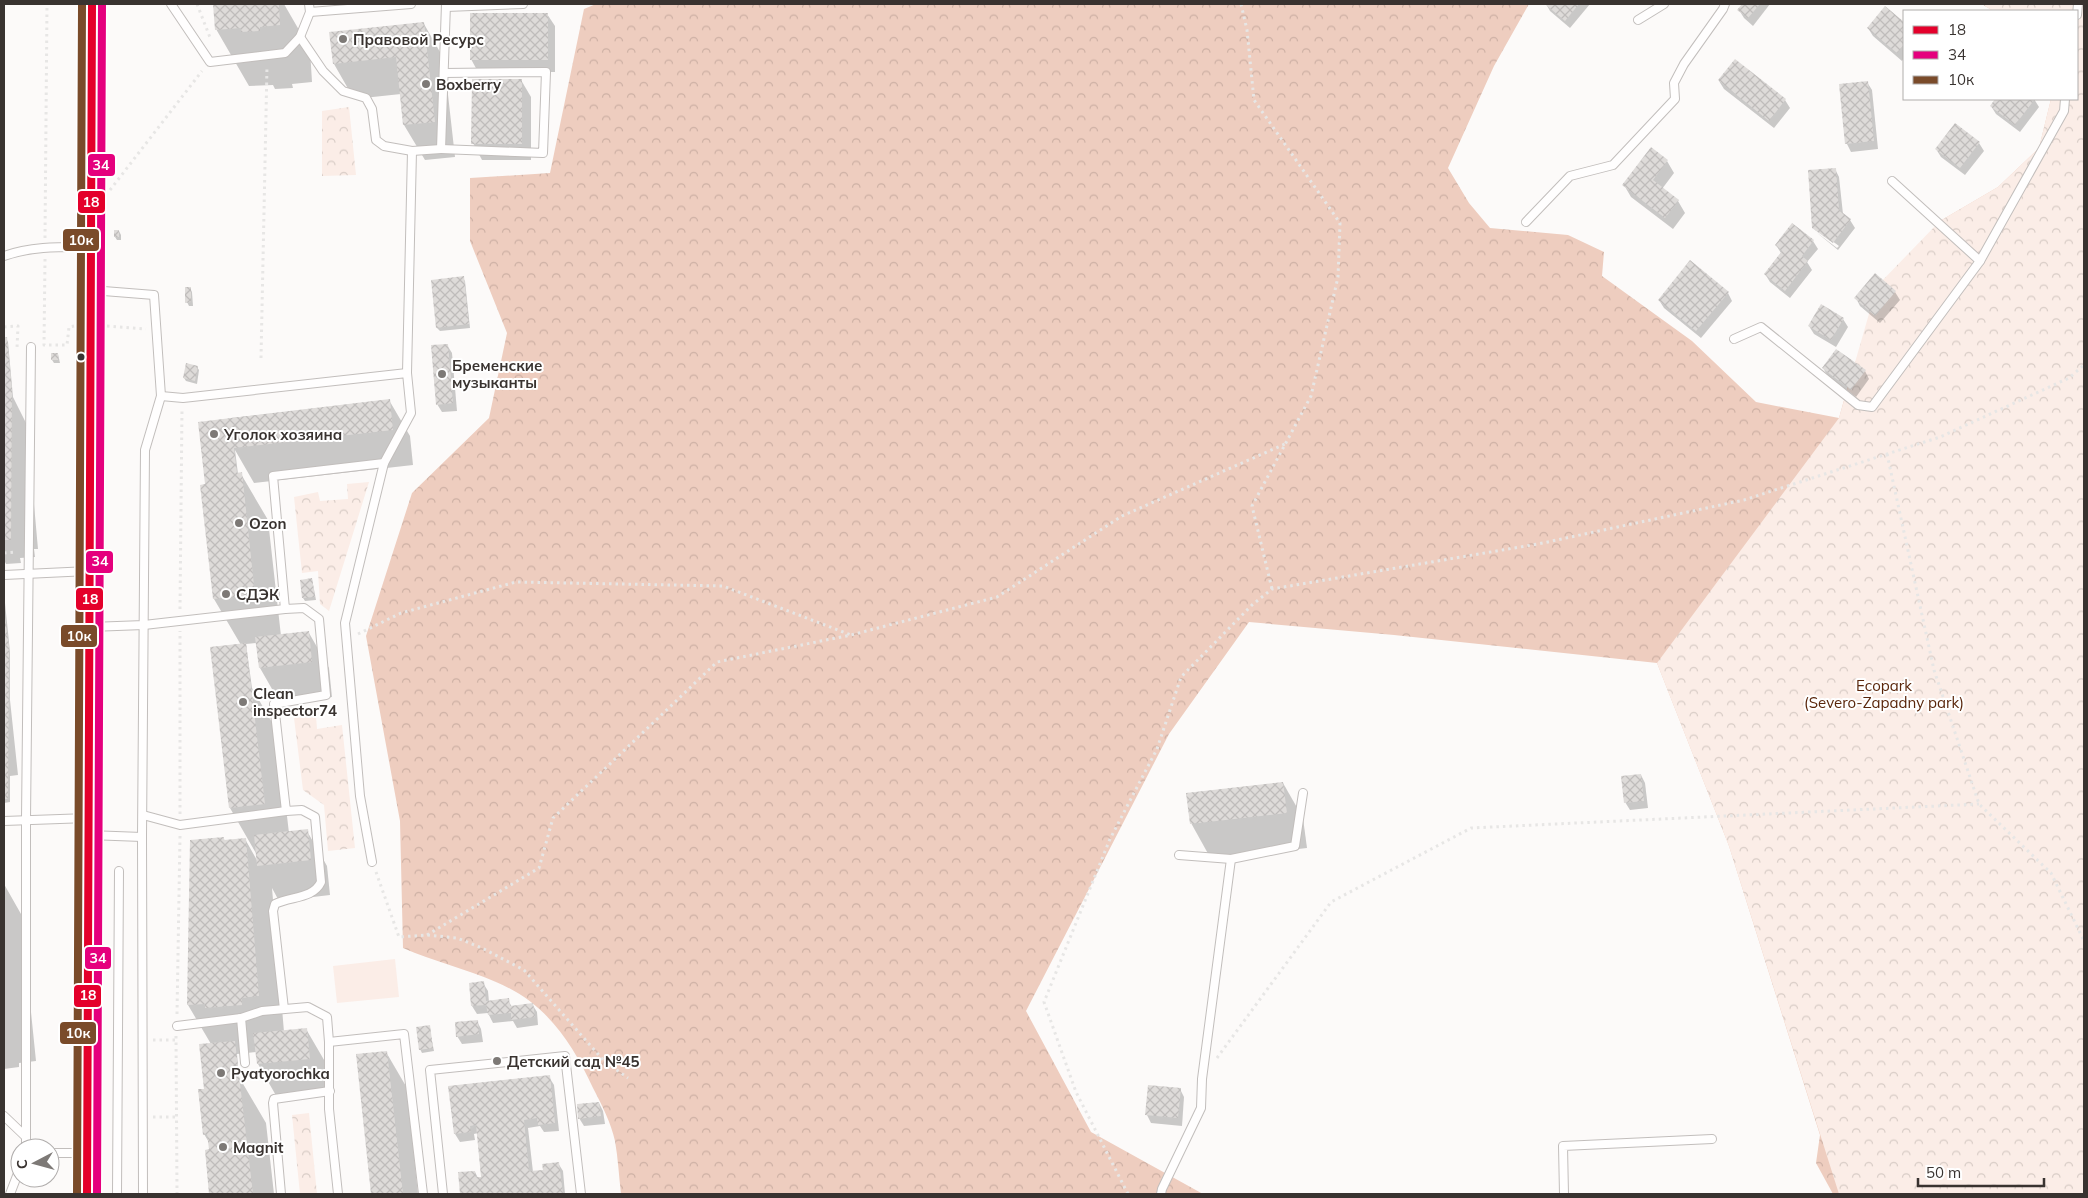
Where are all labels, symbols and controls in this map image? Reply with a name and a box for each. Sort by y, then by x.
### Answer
legend [1903,10,2078,100]
text: 18 [1948,20,1966,39]
place label: Правовой Ресурс [353,30,484,49]
marker: Правовой Ресурс [337,33,349,45]
text: 34 [1948,45,1966,64]
text: 10к [1948,70,1975,89]
place label: Boxberry [436,75,502,94]
marker: Boxberry [420,78,432,90]
line badge: 34 [87,153,116,177]
text: 34 [93,156,110,174]
line badge: 18 [77,190,106,214]
text: 18 [83,193,99,211]
line badge: 10к [62,228,100,252]
text: 10к [69,231,94,249]
unlabelled marker [76,352,86,362]
place label: Бременские музыканты [452,356,542,392]
marker: Бременские музыканты [436,368,448,380]
place label: Уголок хозяина [223,425,342,444]
marker: Уголок хозяина [208,428,220,440]
place label: Ozon [249,514,286,533]
marker: Ozon [233,517,245,529]
line badge: 34 [85,550,114,574]
text: 34 [92,552,109,570]
place label: СДЭК [236,585,280,604]
line badge: 18 [75,587,104,611]
marker: СДЭК [220,588,232,600]
text: 18 [82,590,98,608]
line badge: 10к [60,624,98,648]
text: 10к [67,627,92,645]
park label: Ecopark (Severo-Zapadny park) [1804,676,1964,712]
place label: Clean inspector74 [253,684,337,720]
marker: Clean inspector74 [237,696,249,708]
line badge: 34 [84,946,112,970]
text: 34 [90,949,107,967]
line badge: 18 [73,984,102,1008]
text: 18 [80,986,96,1004]
line badge: 10к [59,1021,97,1045]
text: 10к [66,1024,91,1042]
place label: Детский сад №45 [507,1052,639,1071]
marker: Детский сад №45 [491,1055,503,1067]
place label: Pyatyorochka [231,1064,330,1083]
marker: Pyatyorochka [215,1067,227,1079]
north arrow [10,1138,60,1188]
place label: Magnit [233,1138,284,1157]
marker: Magnit [217,1141,229,1153]
scale bar [1918,1156,2044,1188]
text: С [13,1159,32,1170]
text: 50 m [1926,1163,1961,1182]

